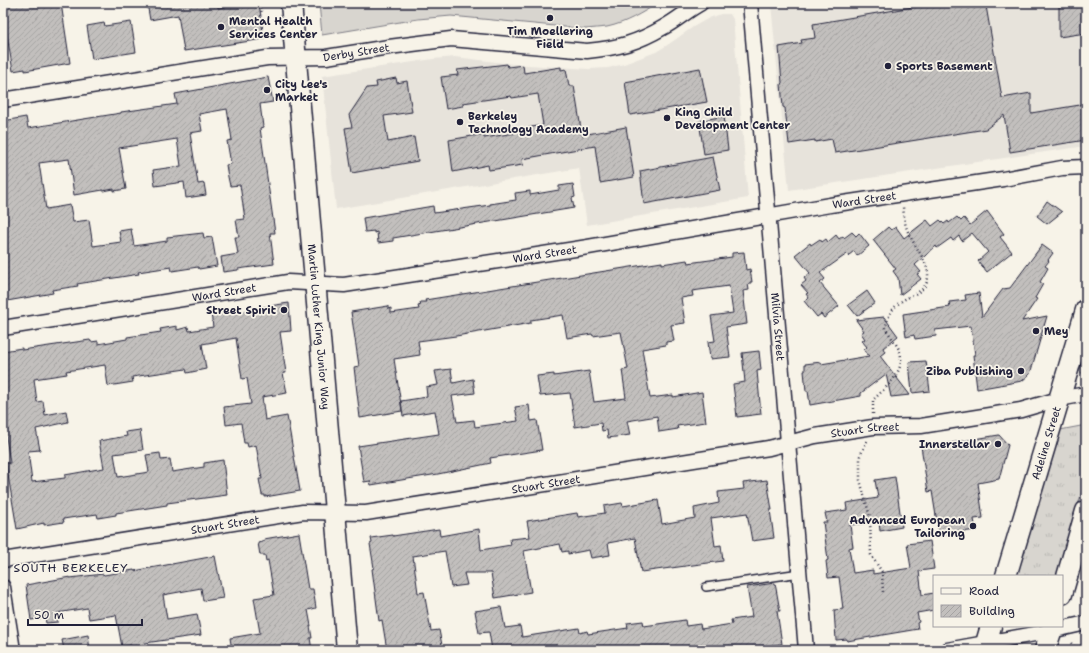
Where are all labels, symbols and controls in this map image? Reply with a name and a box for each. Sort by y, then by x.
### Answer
marker: Tim Moellering Field [545,13,555,23]
place label: Mental Health Services Center [229,14,318,42]
marker: Mental Health Services Center [216,22,226,32]
place label: Tim Moellering Field [507,24,593,52]
street label: Derby Street [322,40,391,65]
place label: Sports Basement [896,59,993,74]
marker: Sports Basement [883,61,893,71]
place label: City Lee's Market [275,77,328,105]
marker: City Lee's Market [262,85,272,95]
place label: King Child Development Center [675,105,790,133]
place label: Berkeley Technology Academy [468,109,589,137]
marker: King Child Development Center [662,113,672,123]
marker: Berkeley Technology Academy [455,117,465,127]
street label: Ward Street [831,188,898,212]
street label: Ward Street [512,241,578,266]
street label: Martin Luther King Junior Way [304,243,334,410]
street label: Ward Street [191,280,257,305]
street label: Milvia Street [768,292,788,362]
place label: Street Spirit [206,303,277,318]
marker: Street Spirit [279,305,289,315]
place label: Mey [1044,324,1069,339]
marker: Mey [1031,326,1041,336]
place label: Ziba Publishing [926,364,1013,379]
marker: Ziba Publishing [1016,366,1026,376]
street label: Adeline Street [1028,404,1064,482]
street label: Stuart Street [829,419,900,441]
place label: Innerstellar [919,437,990,452]
marker: Innerstellar [993,439,1003,449]
street label: Stuart Street [510,471,581,497]
street label: Stuart Street [190,512,261,537]
place label: Advanced European Tailoring [849,513,966,541]
marker: Advanced European Tailoring [968,521,978,531]
district label: SOUTH BERKELEY [13,560,129,576]
legend [933,575,1063,627]
text: Road [969,583,1000,599]
scale bar [28,601,142,627]
text: Building [969,603,1015,619]
text: 50 m [34,607,64,623]

